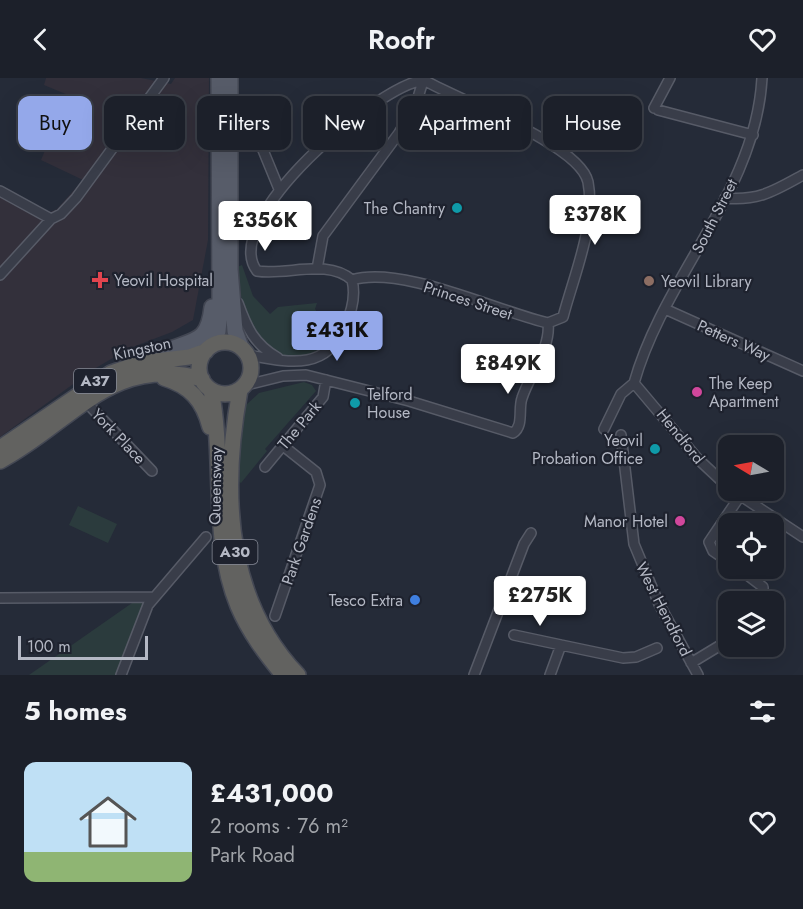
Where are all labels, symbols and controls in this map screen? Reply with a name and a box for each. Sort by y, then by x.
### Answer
text: Roofr [368,20,435,59]
icon: back [24,23,57,56]
icon: heart [746,23,779,56]
chip: Buy [18,96,92,150]
chip: Rent [104,96,185,150]
chip: Filters [197,96,291,150]
chip: New [303,96,386,150]
chip: Apartment [398,96,531,150]
chip: House [543,96,642,150]
street label: South Street [686,175,743,258]
pin: £378K [553,195,637,246]
place label: The Chantry [364,197,446,220]
text: £378K [564,200,626,229]
pin: £356K [223,201,307,252]
marker: The Chantry [450,201,464,215]
text: £356K [233,206,297,235]
place label: Yeovil Hospital [114,269,213,292]
place label: Yeovil Library [661,270,752,293]
marker: Yeovil Hospital [91,271,109,289]
marker: Yeovil Library [642,274,656,288]
street label: Princes Street [421,275,515,326]
pin: £431K [295,311,379,362]
street label: Petters Way [693,314,775,367]
text: £431K [306,316,368,345]
street label: Kingston [111,331,173,366]
pin: £849K [466,344,550,395]
text: £849K [475,349,541,378]
road number: A37 [74,369,116,393]
place label: The Keep Apartment [709,372,779,413]
place label: Telford House [367,383,413,424]
marker: The Keep Apartment [690,385,704,399]
street label: The Park [272,395,327,455]
marker: Telford House [348,396,362,410]
street label: York Place [86,403,151,469]
street label: Hendford [651,404,710,469]
place label: Yeovil Probation Office [532,429,643,470]
north arrow [718,435,784,501]
map controls [718,435,784,657]
marker: Yeovil Probation Office [648,442,662,456]
street label: Queensway [203,446,228,525]
street label: Park Gardens [276,494,327,588]
place label: Manor Hotel [584,510,668,533]
button: locate [718,513,784,579]
marker: Manor Hotel [673,514,687,528]
road number: A30 [212,540,258,564]
street label: West Hendford [630,558,697,660]
pin: £275K [498,576,582,627]
text: £275K [508,581,572,610]
place label: Tesco Extra [329,589,403,612]
button: layers [718,591,784,657]
marker: Tesco Extra [408,593,422,607]
scale bar [18,633,148,660]
text: 100 m [27,635,71,658]
text: 5 homes [24,692,127,730]
icon: filters [746,695,779,728]
text: £431,000 [210,774,333,812]
icon: home [72,786,144,858]
icon: heart [746,806,779,839]
text: 2 rooms · 76 m² [210,812,348,841]
text: Park Road [210,841,295,870]

